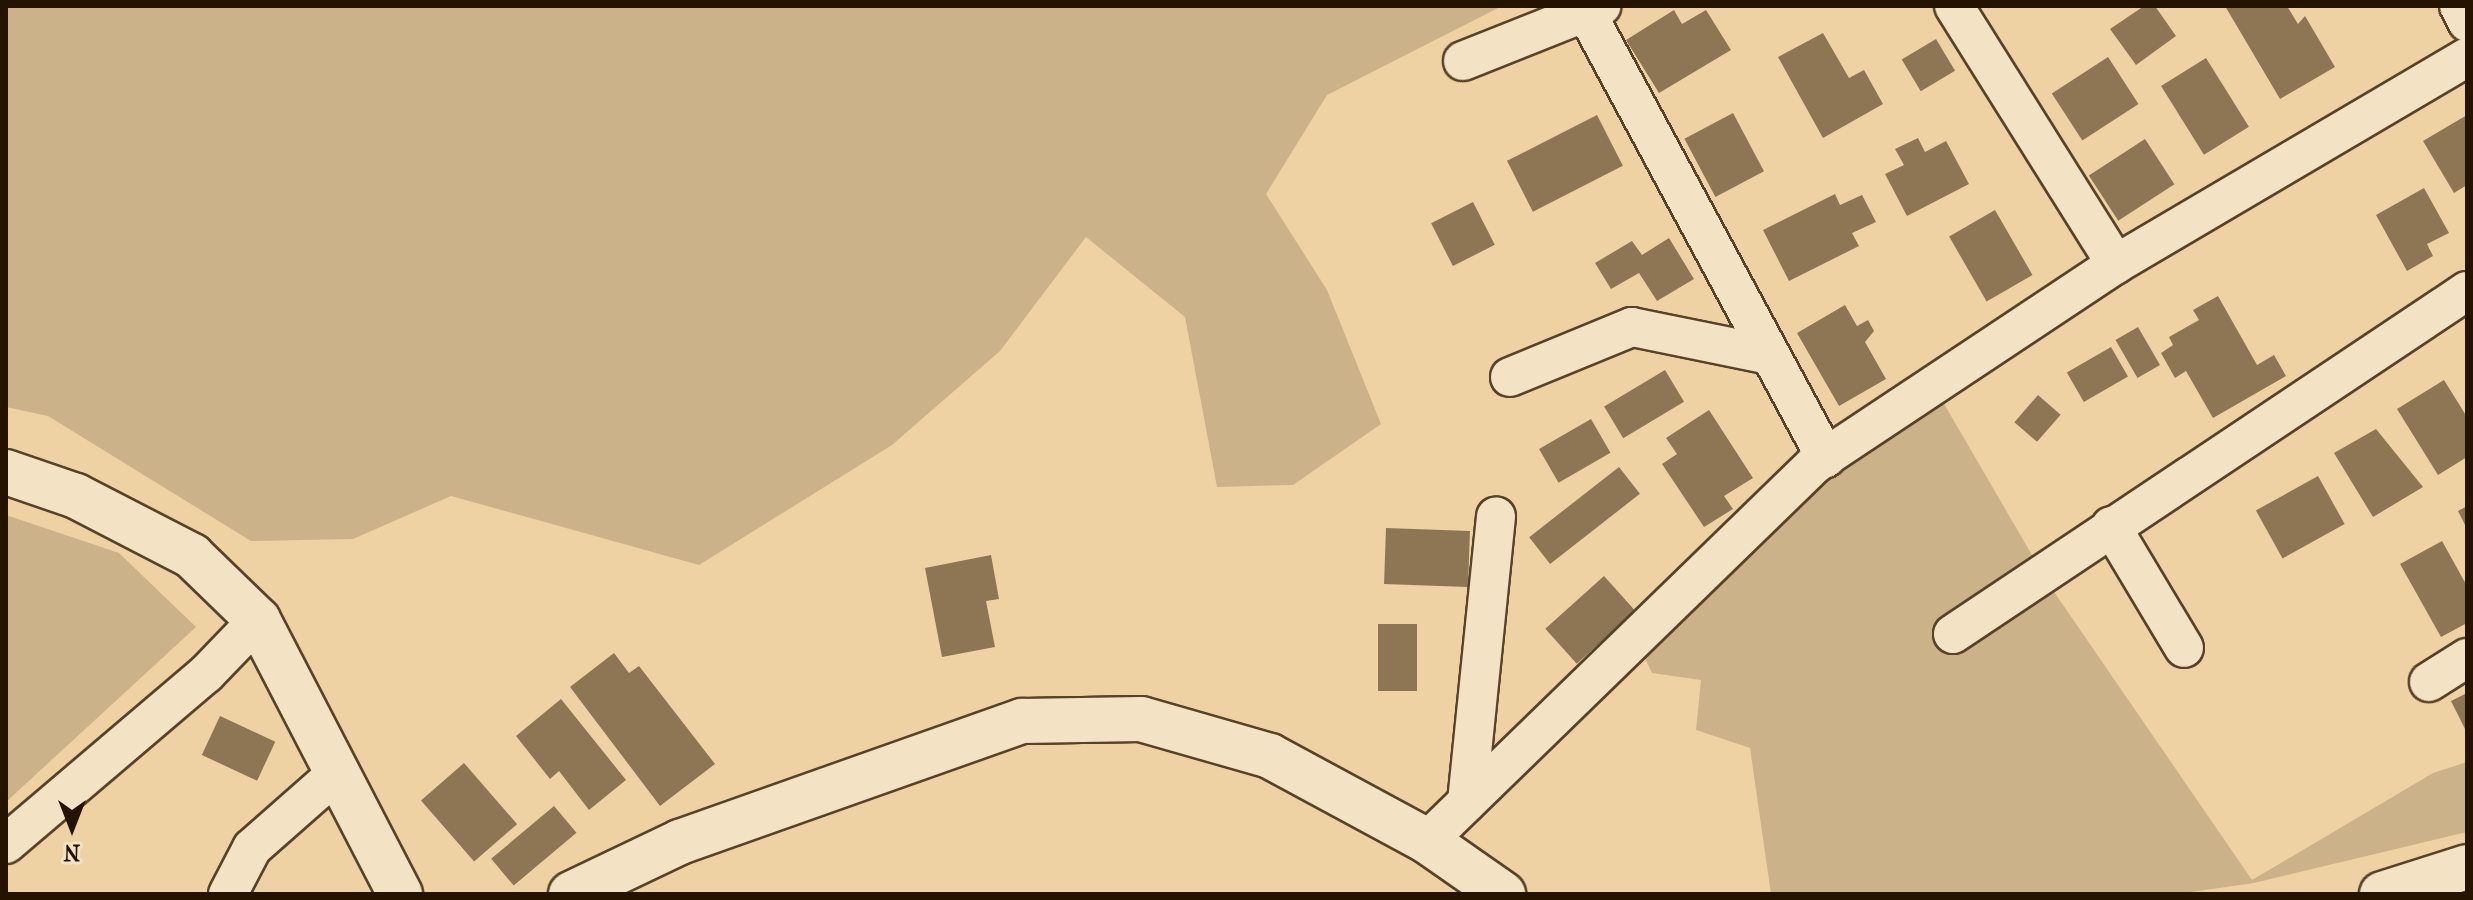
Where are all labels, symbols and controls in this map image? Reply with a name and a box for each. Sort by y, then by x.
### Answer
north arrow [32,788,112,868]
text: N [64,839,80,865]

